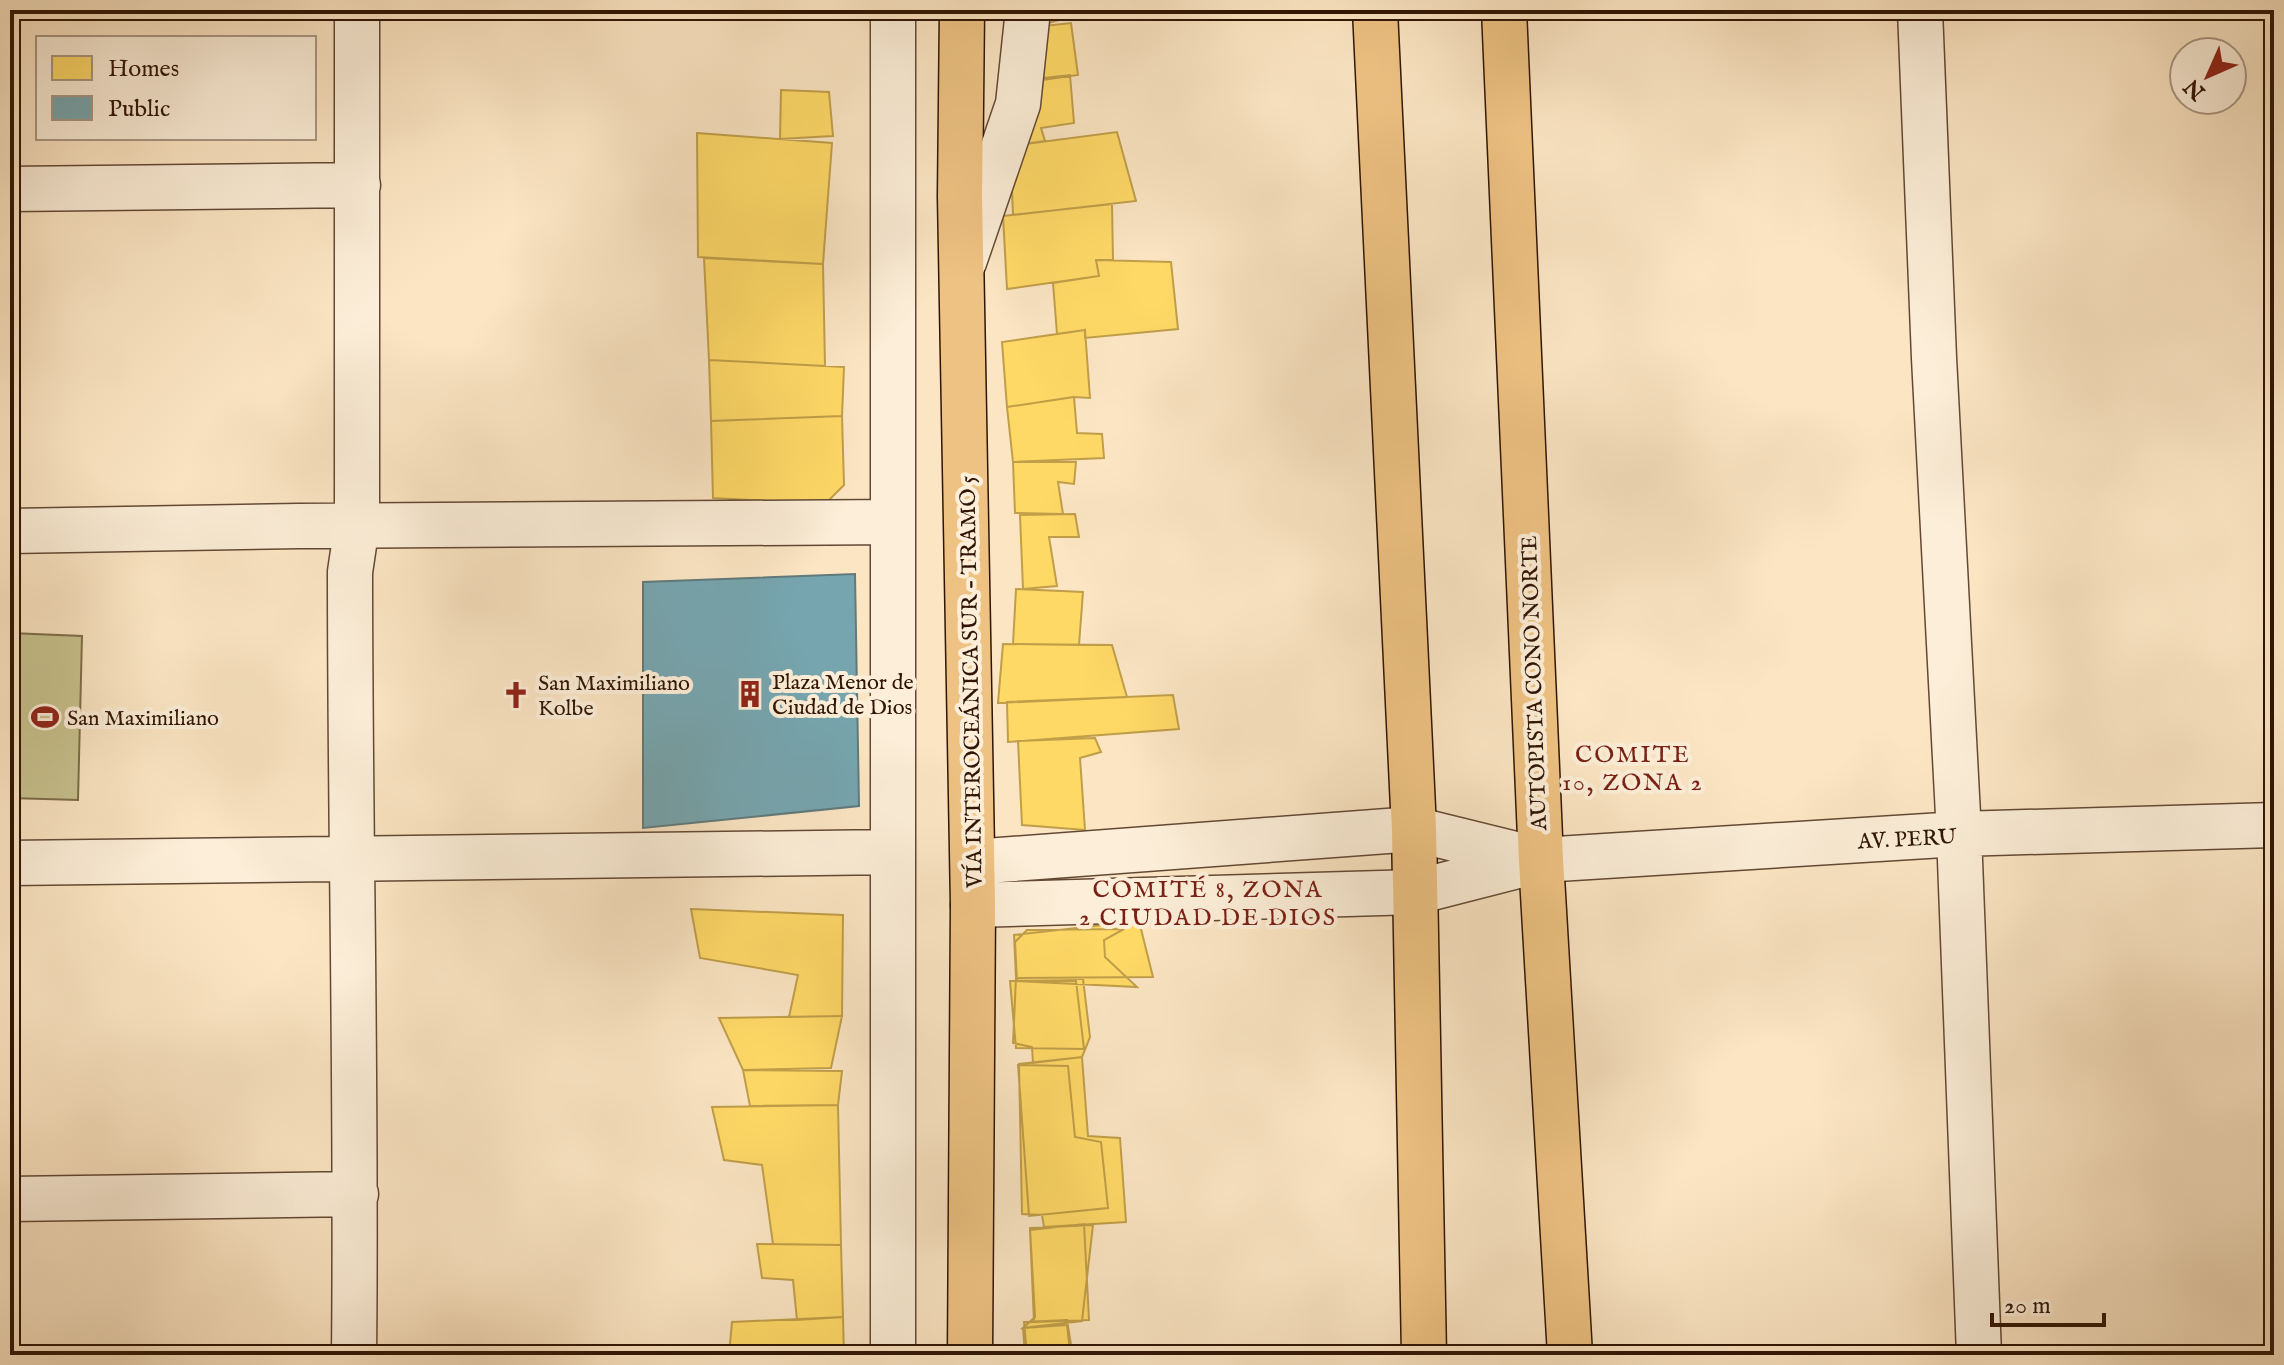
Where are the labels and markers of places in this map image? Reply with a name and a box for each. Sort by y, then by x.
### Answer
place label: Plaza Menor de Ciudad de Dios [772,669,914,722]
place label: San Maximiliano Kolbe [538,670,690,723]
building icon: Plaza Menor de Ciudad de Dios [735,679,765,709]
church icon: San Maximiliano Kolbe [501,680,531,710]
sports icon: San Maximiliano [30,702,60,732]
place label: San Maximiliano [67,705,219,733]

